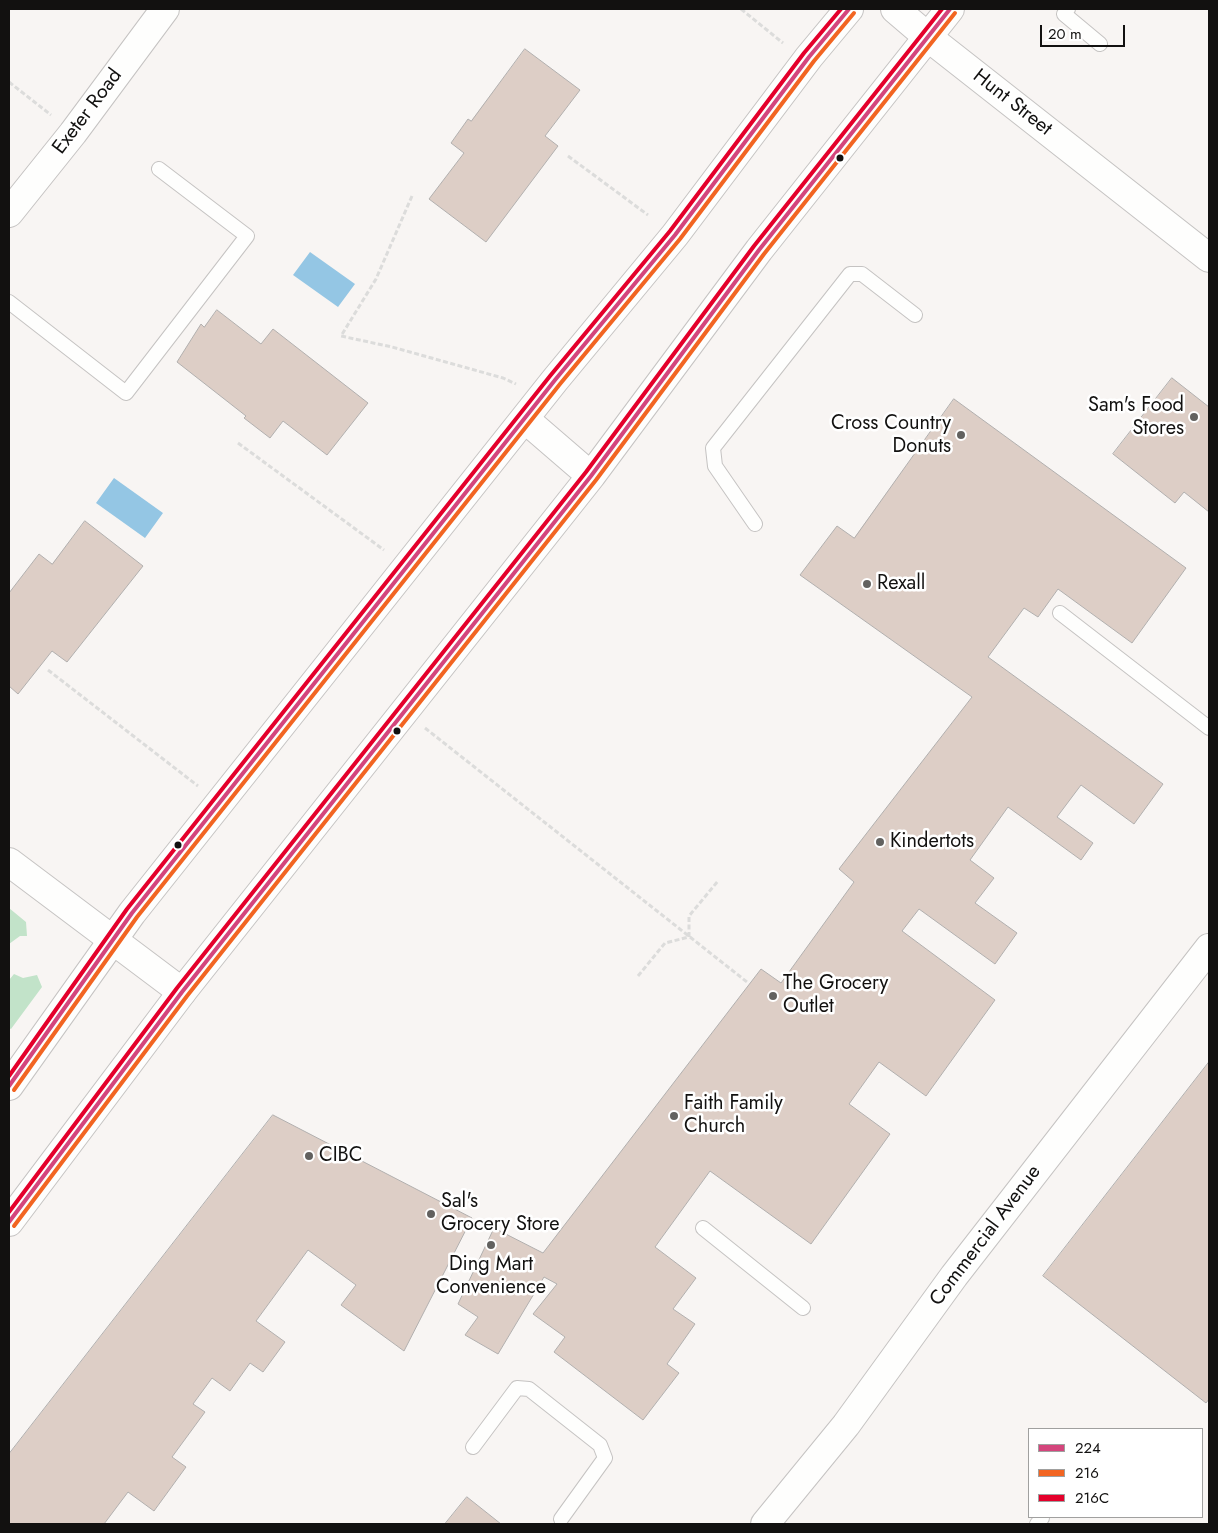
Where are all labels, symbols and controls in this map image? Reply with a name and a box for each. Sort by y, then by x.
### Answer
scale bar [1043,15,1128,47]
text: 20 m [1048,23,1082,45]
street label: Exeter Road [48,65,128,159]
street label: Hunt Street [968,65,1056,141]
unlabelled marker [835,153,845,163]
place label: Sam's Food Stores [1088,394,1184,441]
marker: Sam's Food Stores [1188,411,1200,423]
place label: Cross Country Donuts [831,412,951,459]
marker: Cross Country Donuts [955,429,967,441]
place label: Rexall [877,572,925,596]
marker: Rexall [861,578,873,590]
unlabelled marker [392,726,402,736]
place label: Kindertots [890,830,974,854]
marker: Kindertots [874,836,886,848]
unlabelled marker [173,840,183,850]
place label: The Grocery Outlet [783,972,888,1019]
marker: The Grocery Outlet [767,990,779,1002]
place label: Faith Family Church [684,1092,783,1139]
marker: Faith Family Church [668,1110,680,1122]
place label: CIBC [319,1144,362,1168]
marker: CIBC [303,1150,315,1162]
street label: Commercial Avenue [925,1161,1047,1311]
place label: Sal's Grocery Store [441,1190,560,1237]
marker: Sal's Grocery Store [425,1208,437,1220]
marker: Ding Mart Convenience [485,1239,497,1251]
place label: Ding Mart Convenience [436,1253,546,1300]
legend [1028,1428,1203,1518]
text: 224 [1075,1437,1101,1459]
text: 216 [1075,1462,1099,1484]
text: 216C [1075,1487,1109,1509]

